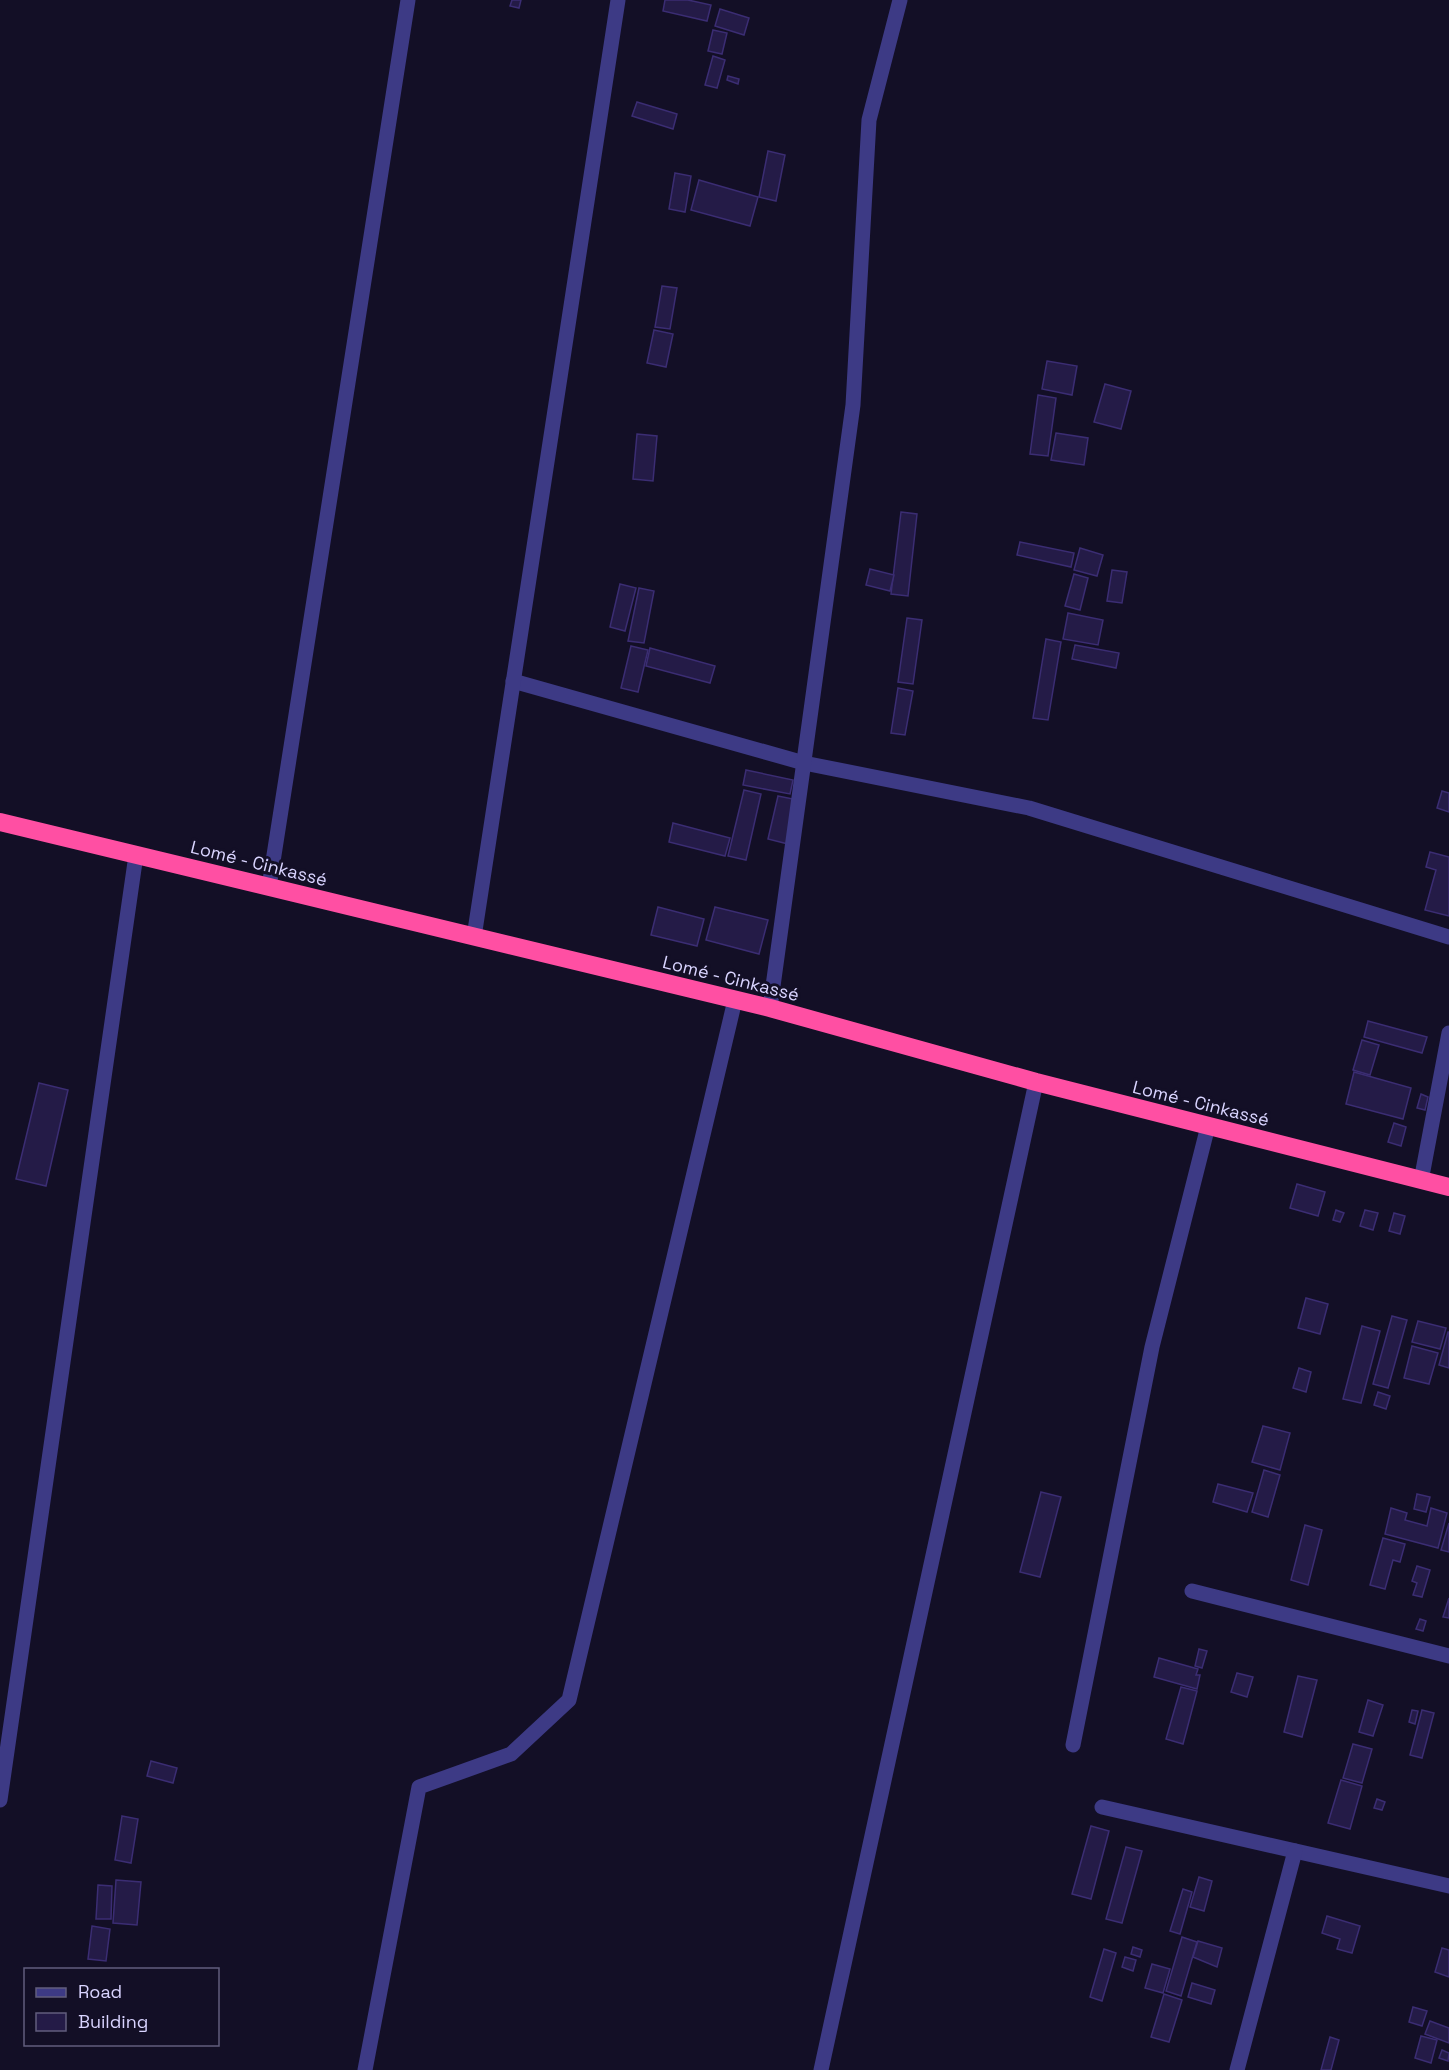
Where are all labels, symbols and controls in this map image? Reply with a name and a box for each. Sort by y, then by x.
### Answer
street label: Lomé - Cinkassé [188,835,330,891]
street label: Lomé - Cinkassé [660,950,802,1006]
street label: Lomé - Cinkassé [1130,1075,1272,1131]
legend [24,1968,219,2046]
text: Road [78,1980,122,2003]
text: Building [78,2010,148,2033]

